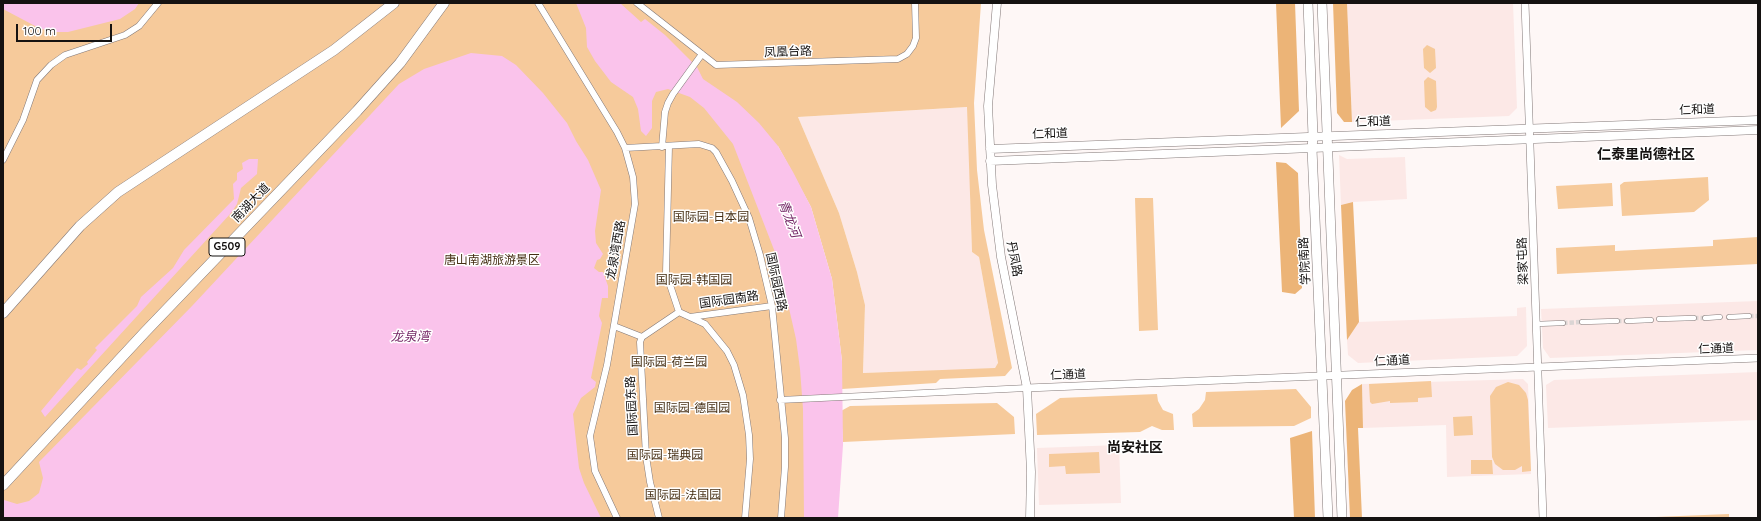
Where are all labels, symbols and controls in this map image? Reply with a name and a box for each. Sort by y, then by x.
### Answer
scale bar [18,16,114,42]
text: 100 m [23,23,56,38]
street label: 凤凰台路 [764,44,812,60]
street label: 仁和道 [1679,102,1715,118]
street label: 仁和道 [1355,114,1391,130]
street label: 仁和道 [1032,126,1068,142]
district label: 仁泰里尚德社区 [1597,147,1695,163]
street label: 南湖大道 [229,181,273,225]
water label: 青龙河 [775,198,803,240]
park label: 国际园-日本园 [673,210,749,224]
street label: 龙泉湾西路 [604,219,628,281]
street label: 学院南路 [1297,237,1313,285]
street label: 梁家屯路 [1515,237,1531,285]
road number: G509 [209,238,245,256]
street label: 丹凤路 [1003,240,1025,278]
street label: 国际园西路 [763,251,789,313]
park label: 唐山南湖旅游景区 [444,253,540,267]
park label: 国际园-韩国园 [656,273,732,287]
street label: 国际园南路 [698,289,760,311]
water label: 龙泉湾 [391,329,429,345]
street label: 仁通道 [1698,341,1734,357]
street label: 仁通道 [1374,353,1410,369]
park label: 国际园-荷兰园 [631,355,707,369]
street label: 仁通道 [1050,367,1086,383]
street label: 国际园东路 [623,376,641,436]
park label: 国际园-德国园 [654,401,730,415]
district label: 尚安社区 [1107,440,1163,456]
park label: 国际园-瑞典园 [627,448,703,462]
park label: 国际园-法国园 [645,488,721,502]

